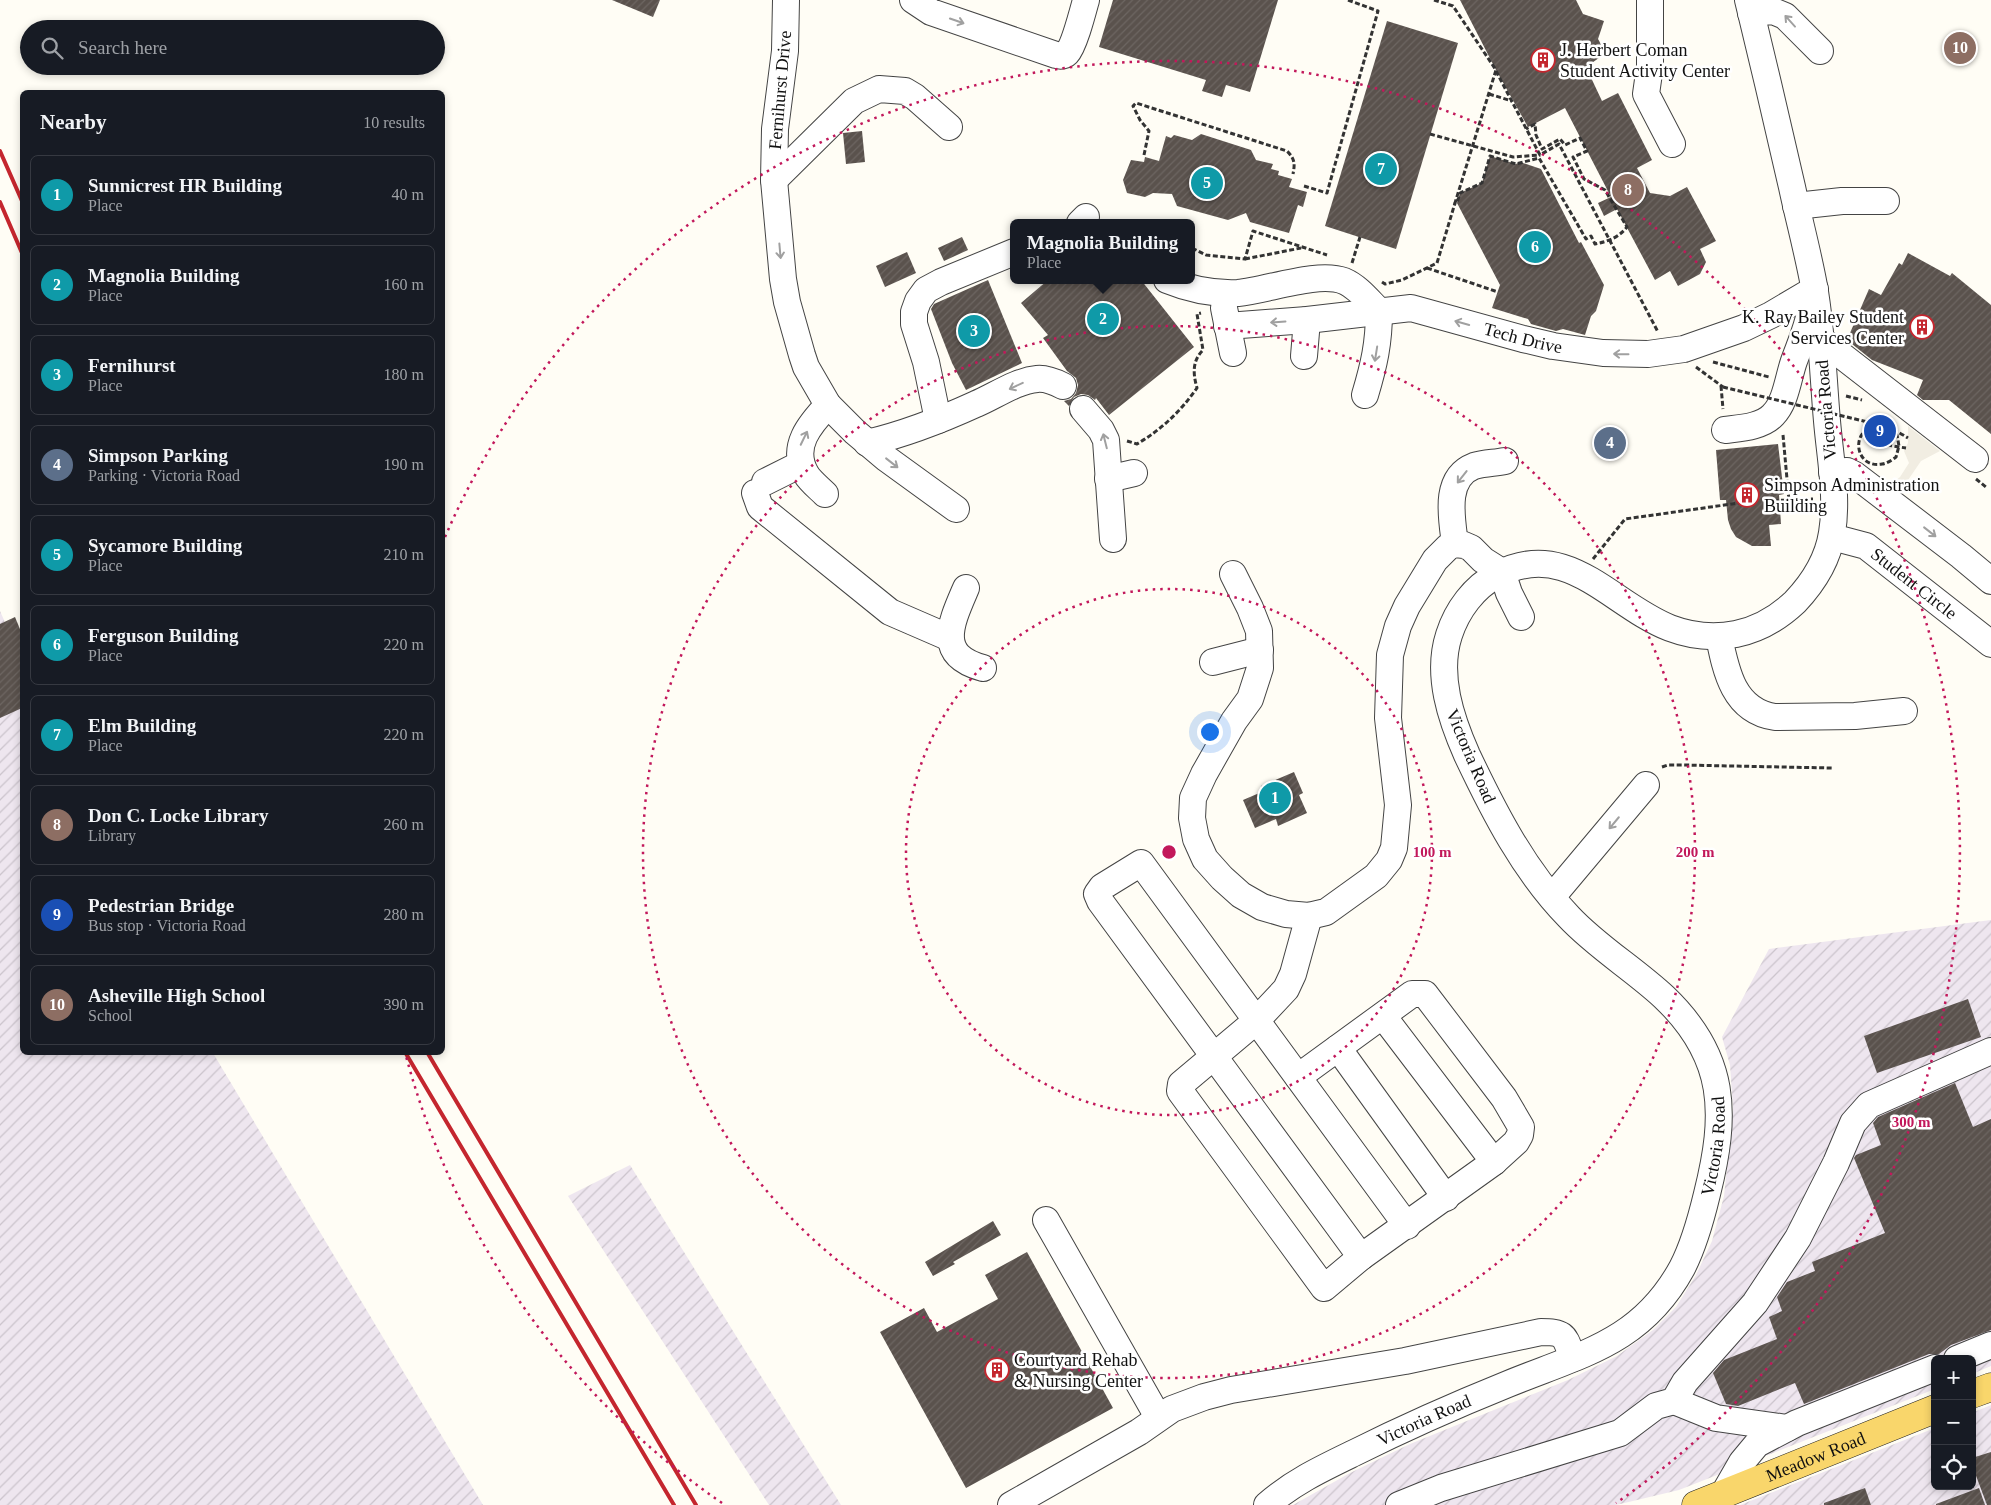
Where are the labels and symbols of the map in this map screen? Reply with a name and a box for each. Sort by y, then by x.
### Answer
one-way arrow [1784,15,1796,28]
one-way arrow [949,17,964,26]
pin: 10 [1944,29,1976,67]
street label: Fernihurst Drive [765,30,795,150]
place label: J. Herbert Coman Student Activity Center [1560,40,1730,81]
building icon: J. Herbert Coman Student Activity Center [1530,47,1556,73]
pin: 7 [1365,150,1397,188]
pin: 5 [1191,164,1223,202]
pin: 8 [1612,171,1644,209]
pin: 6 [1519,228,1551,266]
one-way arrow [775,243,785,259]
pin: 2 [1087,300,1119,338]
place label: K. Ray Bailey Student Services Center [1742,307,1904,348]
pin: 3 [958,312,990,350]
building icon: K. Ray Bailey Student Services Center [1909,314,1935,340]
one-way arrow [1454,317,1470,327]
one-way arrow [1270,318,1286,327]
street label: Tech Drive [1482,319,1563,357]
one-way arrow [1371,346,1381,362]
one-way arrow [1613,349,1629,358]
street label: Victoria Road [1812,359,1840,461]
one-way arrow [1009,381,1024,391]
pin: 9 [1864,412,1896,450]
pin: 4 [1594,424,1626,462]
one-way arrow [799,430,809,445]
one-way arrow [1100,433,1109,449]
one-way arrow [885,458,898,469]
one-way arrow [1456,470,1467,483]
place label: Simpson Administration Building [1764,475,1940,516]
building icon: Simpson Administration Building [1734,482,1760,508]
one-way arrow [1923,527,1937,537]
street label: Student Circle [1867,544,1961,623]
street label: Victoria Road [1442,706,1500,806]
your location [1197,719,1223,745]
pin: 1 [1259,779,1291,817]
one-way arrow [1609,816,1620,829]
centre of rings [1160,843,1178,861]
text: 100 m [1413,844,1452,860]
text: 200 m [1676,844,1715,860]
street label: Victoria Road [1697,1096,1729,1198]
text: 300 m [1892,1114,1931,1130]
place label: Courtyard Rehab & Nursing Center [1014,1350,1143,1391]
building icon: Courtyard Rehab & Nursing Center [984,1357,1010,1383]
street label: Victoria Road [1374,1391,1474,1450]
street label: Meadow Road [1763,1428,1868,1486]

